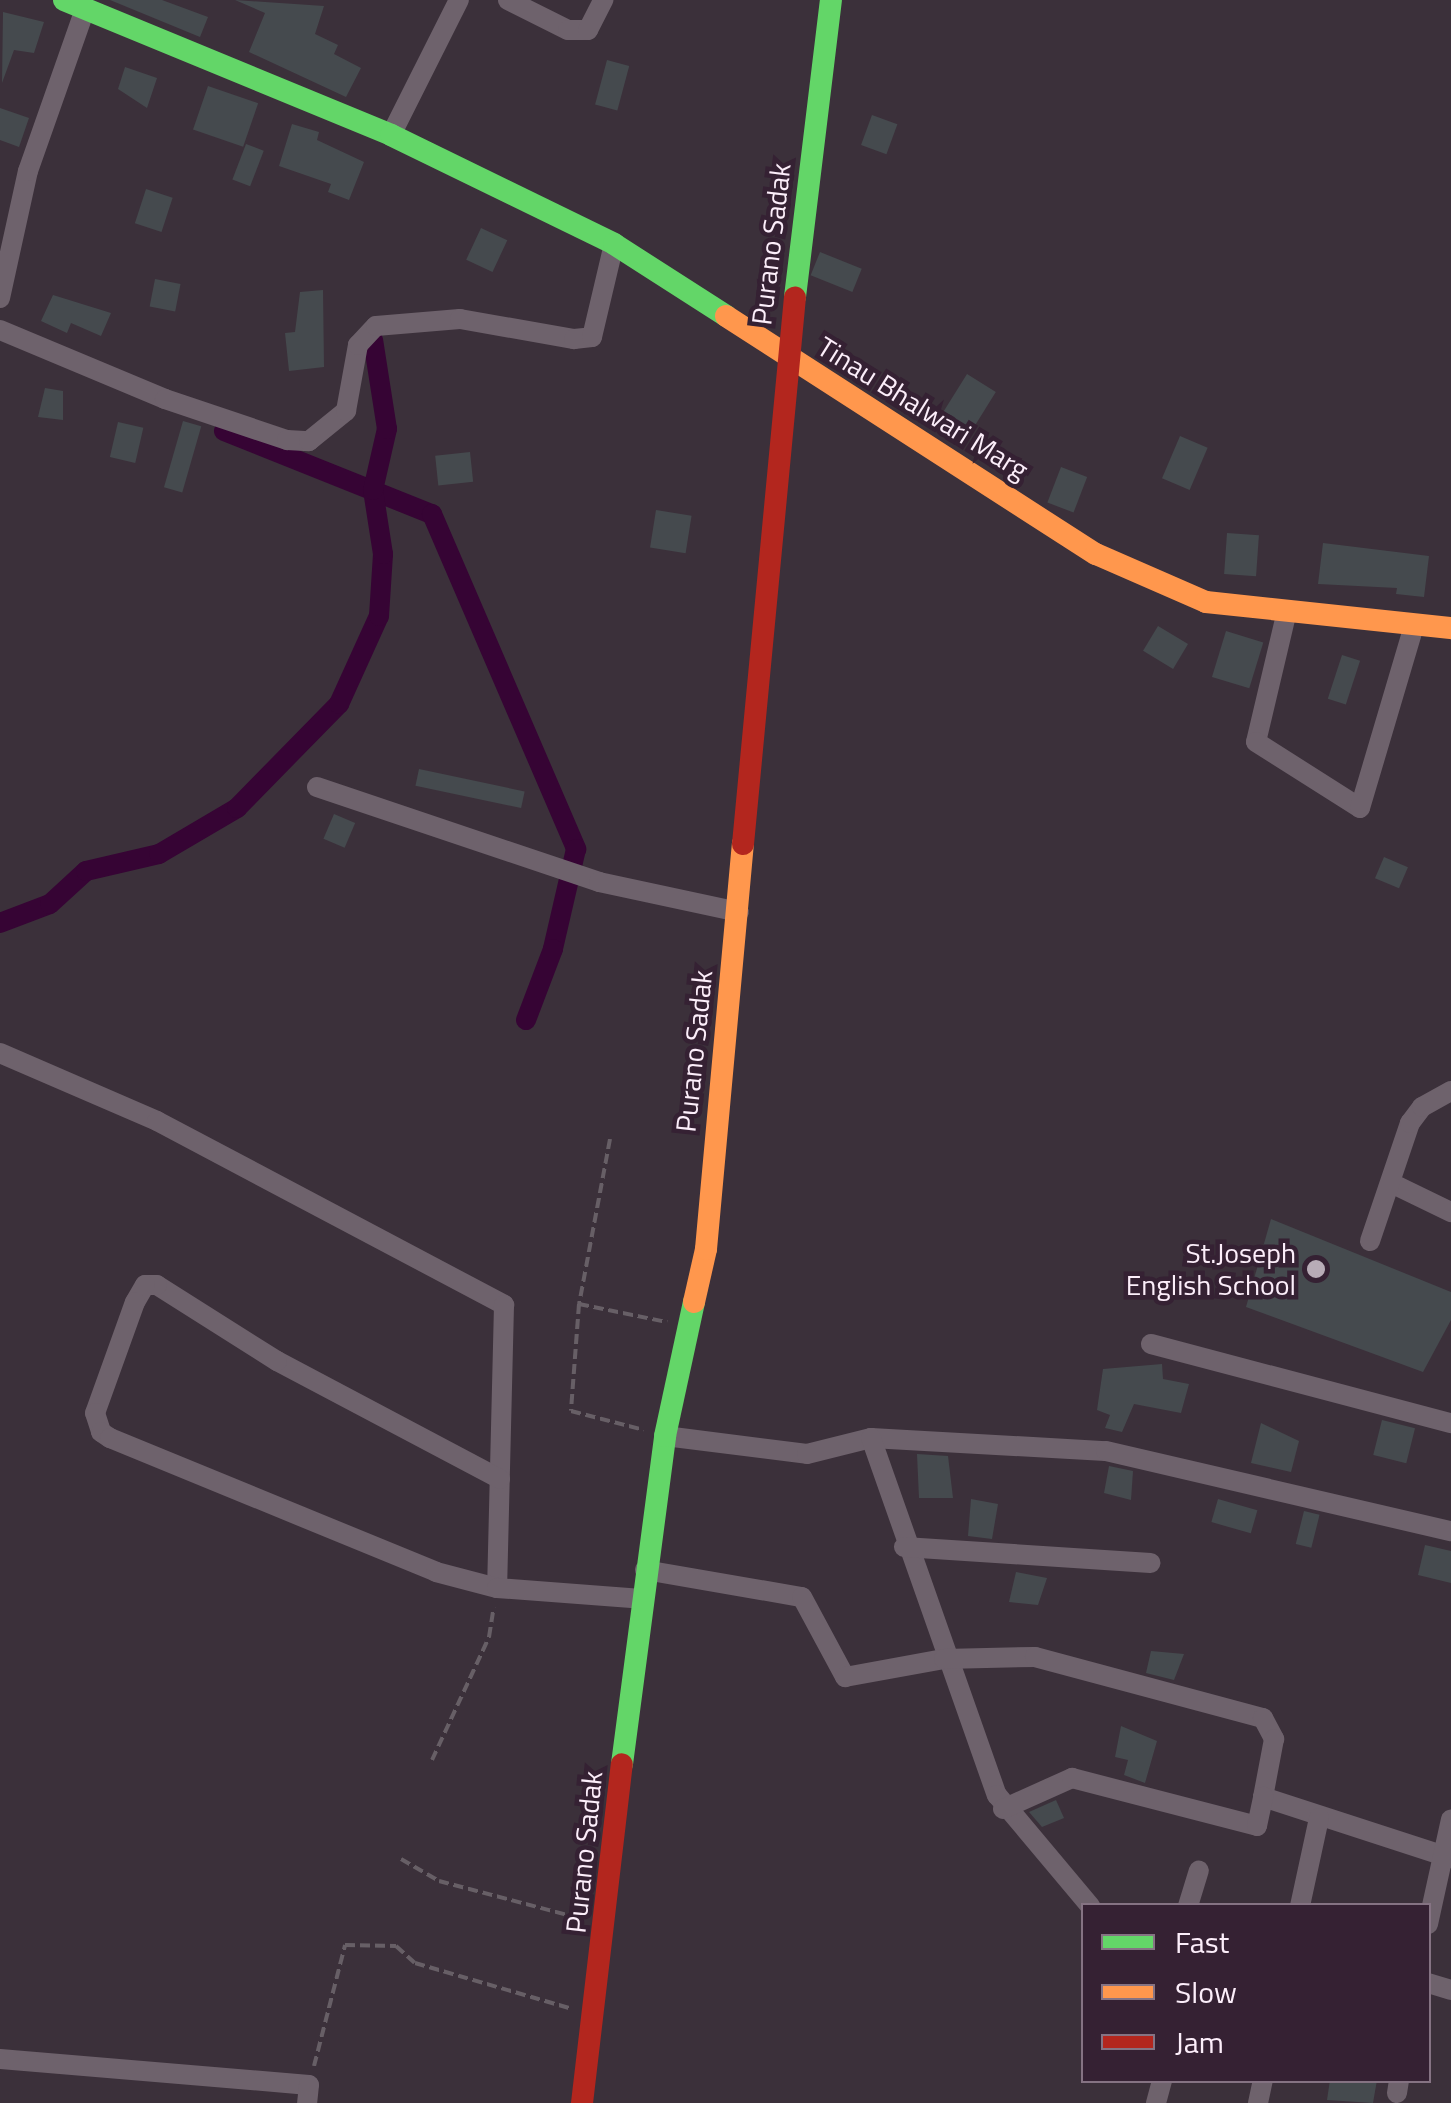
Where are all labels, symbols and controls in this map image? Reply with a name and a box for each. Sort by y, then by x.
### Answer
street label: Purano Sadak [744,161,798,327]
street label: Tinau Bhalwari Marg [811,330,1035,486]
street label: Purano Sadak [669,968,719,1134]
place label: St.Joseph English School [1126,1236,1296,1302]
marker: St.Joseph English School [1305,1258,1327,1280]
street label: Purano Sadak [559,1769,609,1935]
legend [1081,1903,1431,2083]
text: Fast [1175,1919,1229,1965]
text: Slow [1175,1969,1237,2015]
text: Jam [1175,2019,1224,2065]

